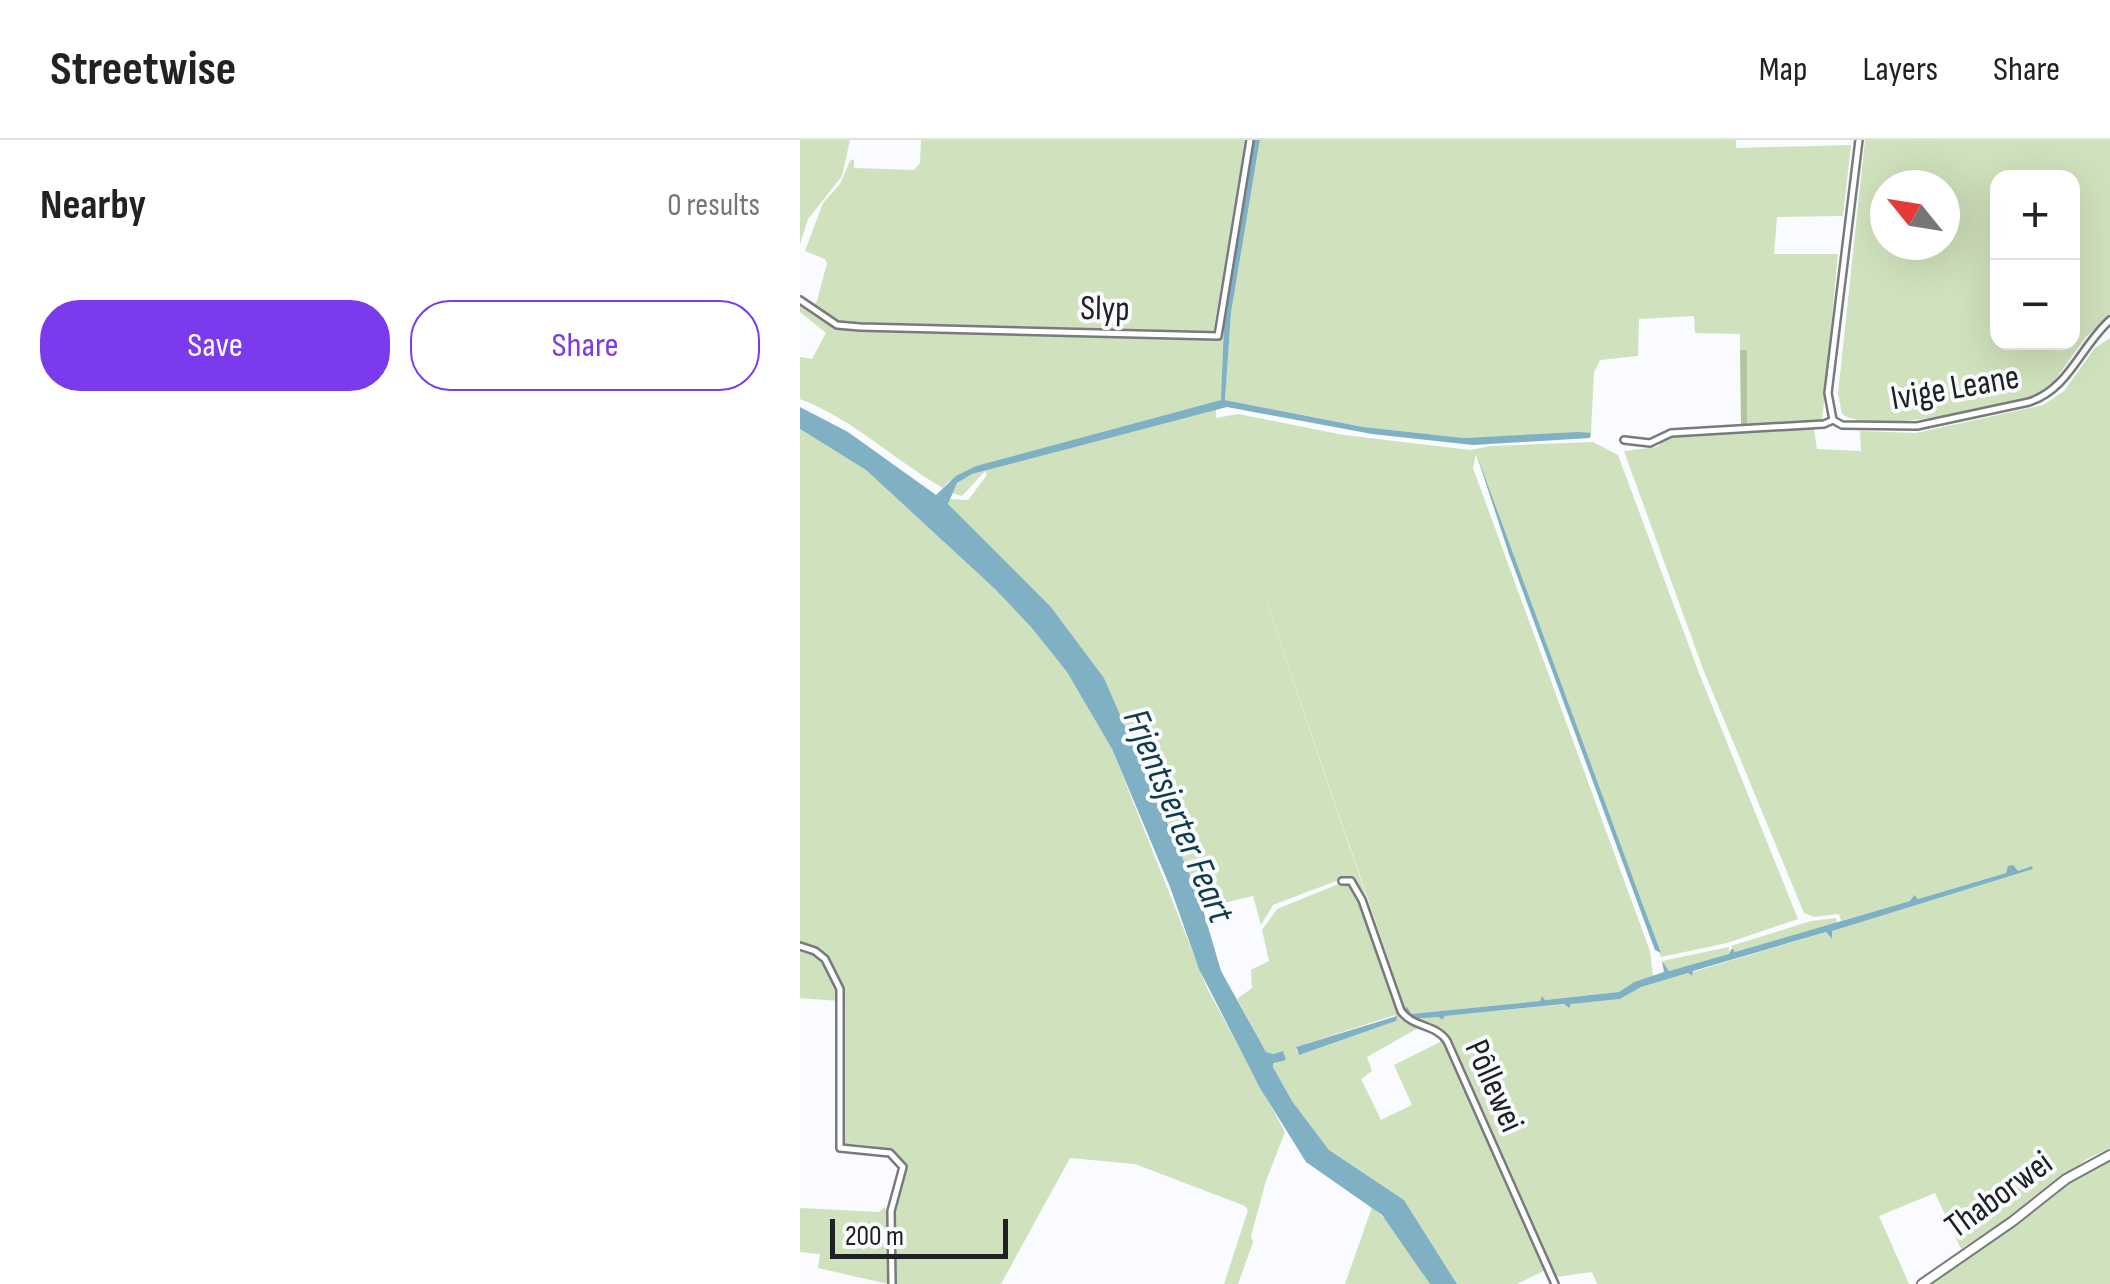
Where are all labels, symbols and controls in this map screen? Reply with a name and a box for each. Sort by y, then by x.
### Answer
text: Streetwise [50,41,236,98]
text: Map [1759,48,1807,91]
text: Layers [1862,48,1938,91]
text: Share [1993,48,2060,91]
north arrow [1870,170,1960,260]
map controls [1990,170,2080,350]
button: + [1990,170,2080,260]
text: Nearby [40,180,146,231]
text: 0 results [667,186,760,225]
button: − [1990,260,2080,350]
street label: Slyp [1080,287,1130,331]
button: Save [40,300,390,391]
button: Share [410,300,760,391]
street label: Ivige Leane [1887,356,2023,420]
water label: Frjentsjerter Feart [1113,702,1244,931]
street label: Pôllewei [1455,1033,1533,1139]
street label: Thaborwei [1937,1142,2061,1248]
scale bar [830,1214,1008,1258]
text: 200 m [845,1220,904,1253]

